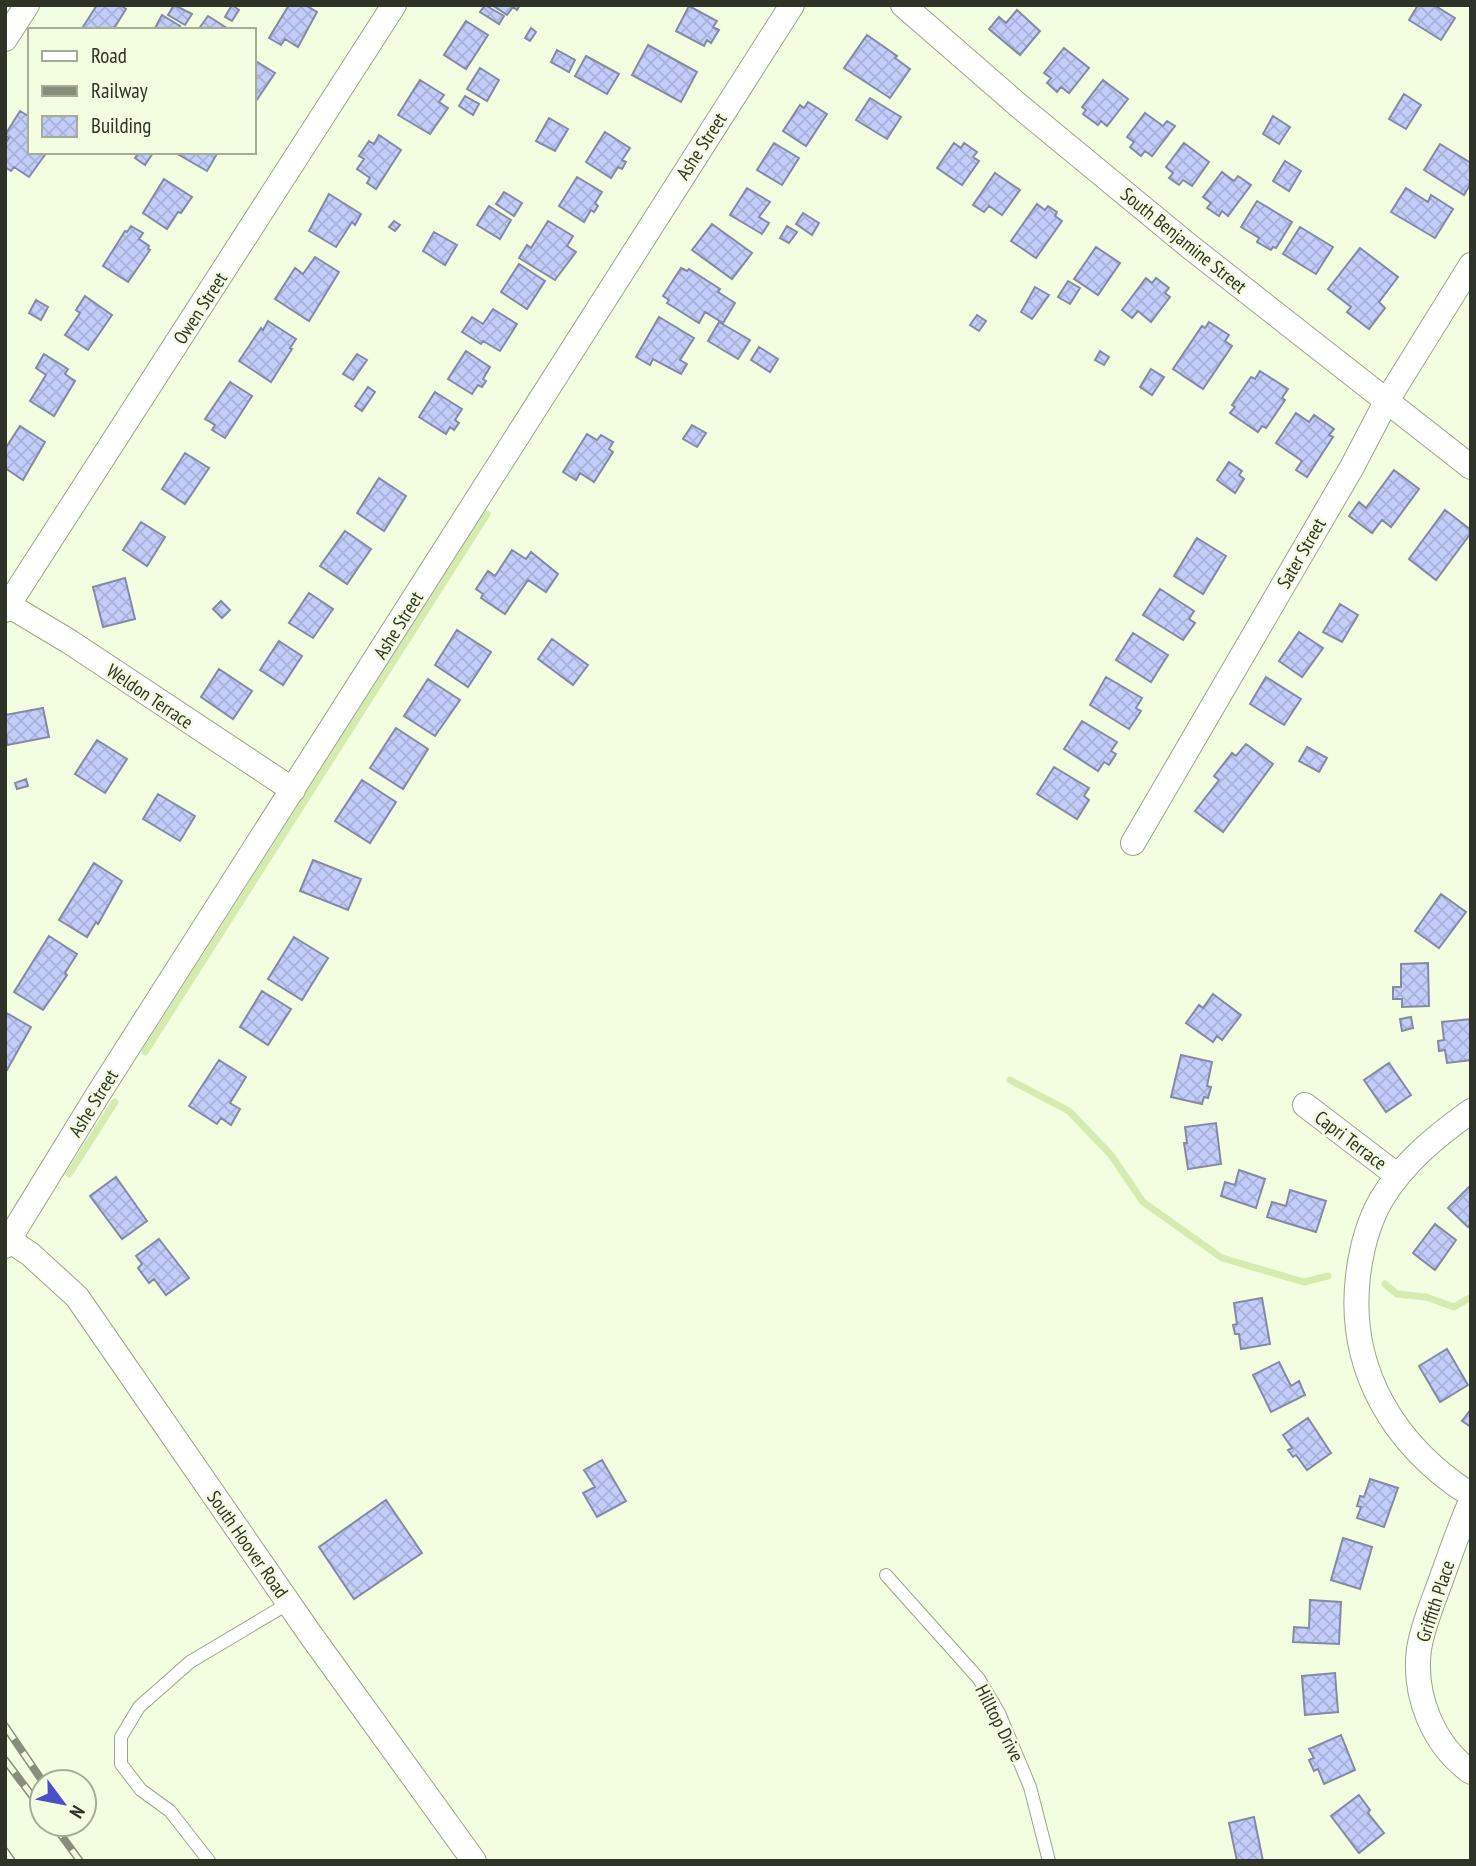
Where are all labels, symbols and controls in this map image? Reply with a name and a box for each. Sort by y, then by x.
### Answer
legend [28,28,256,154]
text: Road [91,42,127,69]
text: Railway [91,77,148,104]
street label: Ashe Street [671,107,732,184]
text: Building [91,112,151,139]
street label: South Benjamine Street [1116,182,1252,299]
street label: Owen Street [168,267,233,349]
street label: Sater Street [1271,513,1331,592]
street label: Ashe Street [368,586,428,663]
street label: Weldon Terrace [102,658,198,734]
street label: Ashe Street [63,1064,123,1141]
street label: Capri Terrace [1310,1105,1392,1175]
street label: South Hoover Road [202,1486,294,1602]
street label: Griffith Place [1411,1557,1459,1645]
street label: Hilltop Drive [970,1680,1030,1766]
north arrow [28,1768,98,1838]
text: N [65,1801,90,1823]

